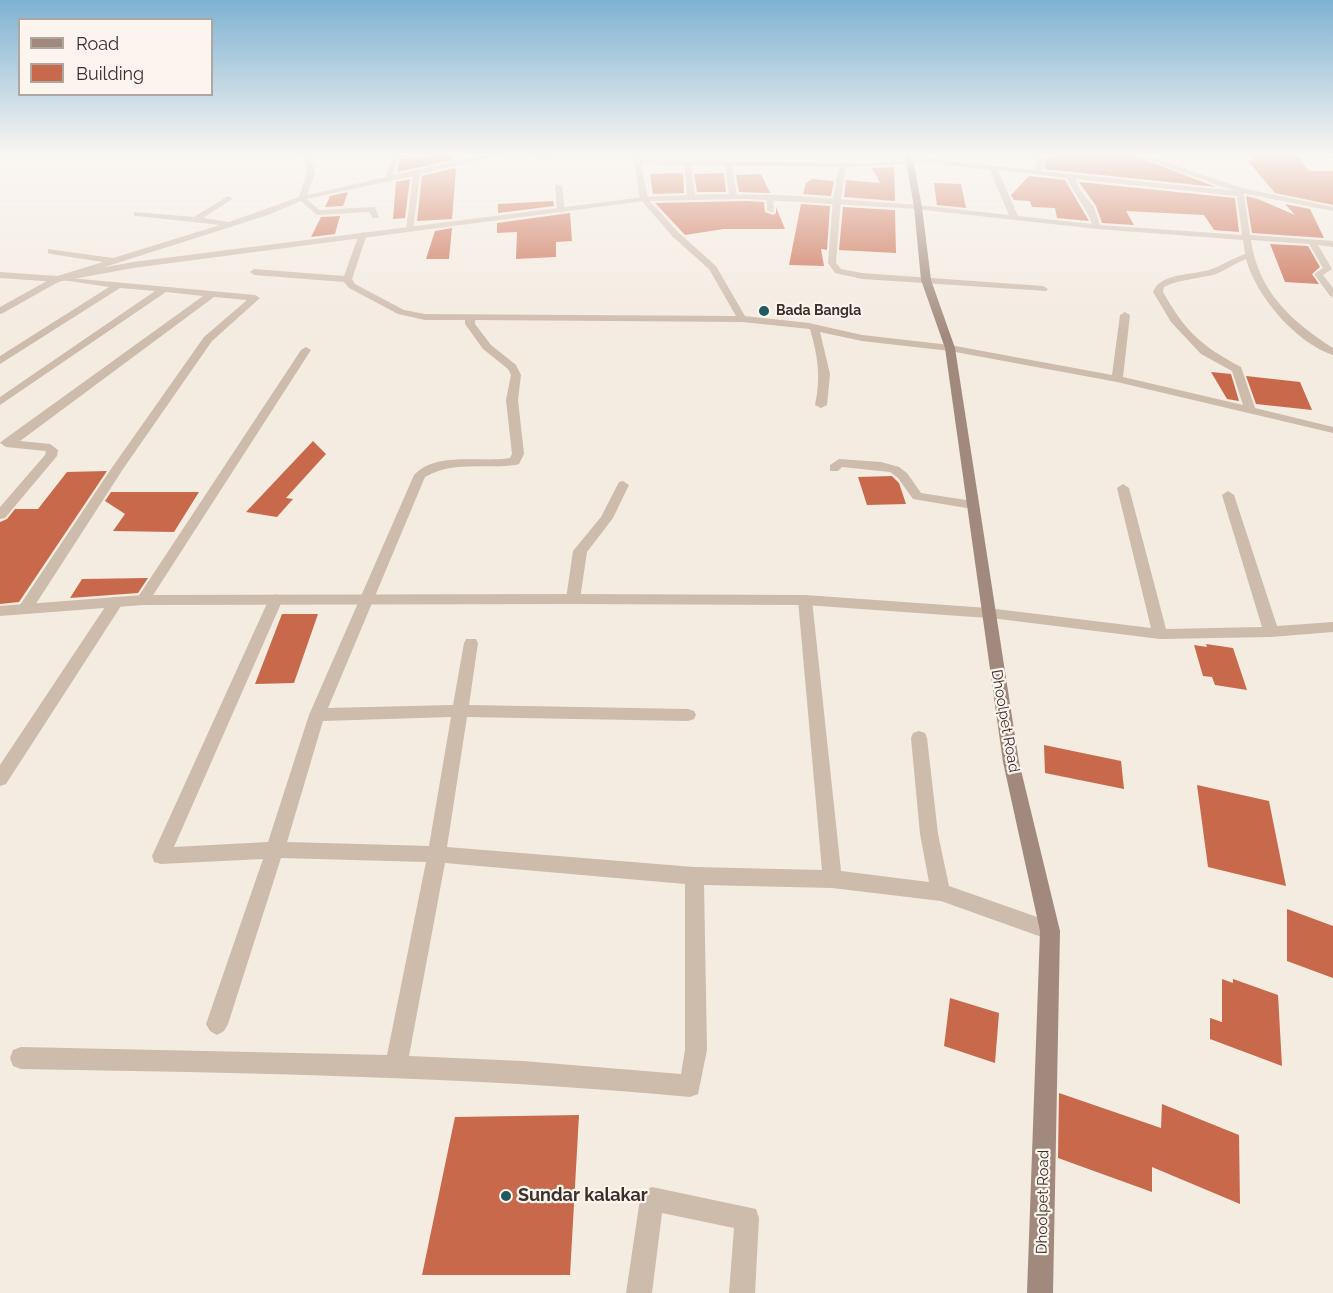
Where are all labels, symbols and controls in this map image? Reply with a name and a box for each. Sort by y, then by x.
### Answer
legend [18,18,213,96]
text: Road [76,33,119,54]
text: Building [76,63,144,84]
place label: Bada Bangla [776,303,861,319]
marker: Bada Bangla [757,304,771,318]
street label: Dhoolpet Road [987,668,1023,774]
street label: Dhoolpet Road [1033,1150,1053,1254]
place label: Sundar kalakar [518,1185,648,1207]
marker: Sundar kalakar [499,1189,513,1203]

